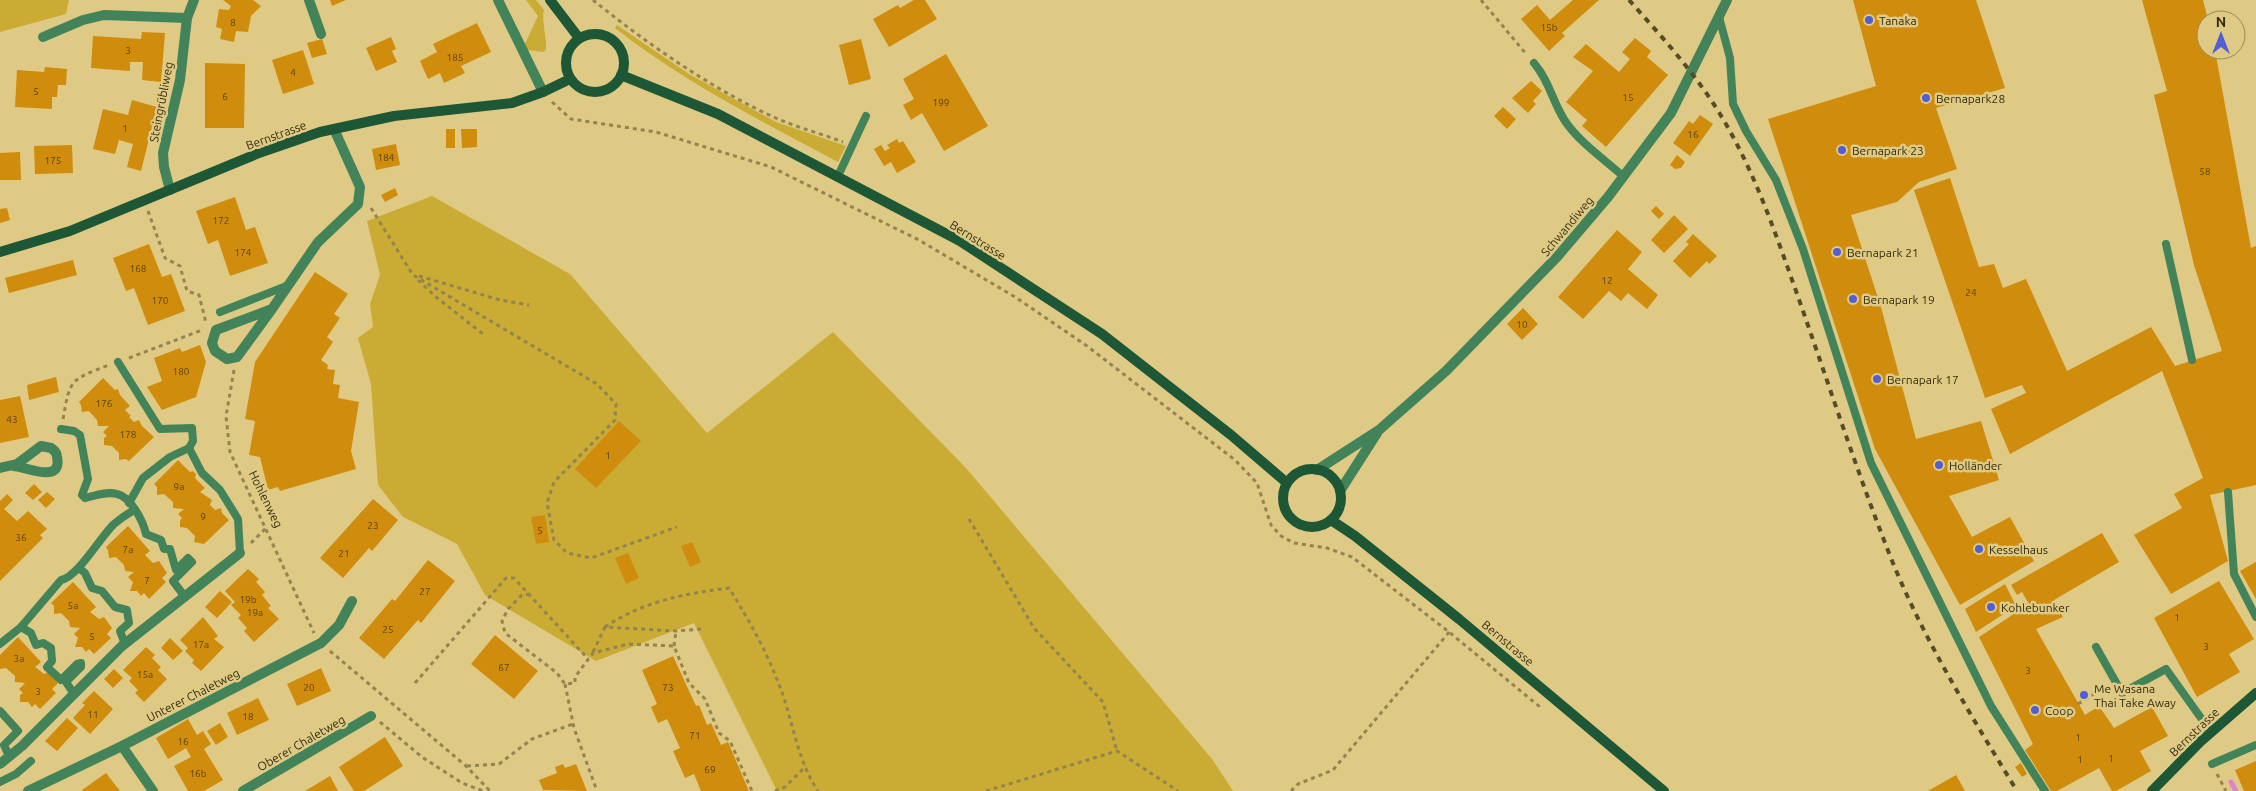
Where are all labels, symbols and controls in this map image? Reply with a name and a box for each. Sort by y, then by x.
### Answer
north arrow [2196,10,2246,60]
marker: Tanaka [1863,14,1875,26]
place label: Tanaka [1879,14,1917,27]
text: N [2216,14,2226,30]
house number: 8 [230,17,236,28]
house number: 15b [1540,22,1558,33]
house number: 3 [125,45,131,56]
house number: 185 [447,52,463,63]
street label: Steingrübliweg [147,61,175,143]
house number: 4 [290,67,296,78]
house number: 5 [33,86,39,97]
house number: 6 [222,91,228,102]
house number: 15 [1622,92,1634,103]
marker: Bernapark28 [1920,92,1932,104]
place label: Bernapark28 [1936,92,2005,105]
house number: 199 [933,97,949,108]
street label: Bernstrasse [244,118,308,152]
house number: 1 [122,123,128,134]
house number: 16 [1687,129,1699,140]
marker: Bernapark 23 [1836,144,1848,156]
place label: Bernapark 23 [1852,144,1924,157]
house number: 184 [378,152,395,163]
house number: 175 [45,155,61,166]
house number: 58 [2199,166,2211,177]
street label: Schwandiweg [1538,194,1596,258]
house number: 172 [213,215,229,226]
street label: Bernstrasse [948,218,1008,262]
marker: Bernapark 21 [1831,246,1843,258]
place label: Bernapark 21 [1847,246,1919,259]
house number: 174 [235,247,252,258]
house number: 168 [130,263,147,274]
house number: 12 [1601,275,1613,286]
house number: 24 [1965,287,1977,298]
marker: Bernapark 19 [1847,293,1859,305]
place label: Bernapark 19 [1863,293,1935,306]
house number: 170 [152,295,169,306]
house number: 10 [1516,319,1528,330]
house number: 180 [173,366,190,377]
marker: Bernapark 17 [1871,373,1883,385]
place label: Bernapark 17 [1887,373,1959,386]
house number: 176 [96,398,113,409]
house number: 43 [6,414,18,425]
house number: 178 [120,429,137,440]
house number: 1 [605,450,611,461]
marker: Holländer [1933,459,1945,471]
place label: Holländer [1949,459,2002,472]
street label: Hohlenweg [247,468,285,530]
house number: 9a [174,481,184,492]
house number: 9 [200,511,206,522]
house number: 23 [367,520,379,531]
house number: 5 [537,525,543,536]
house number: 36 [15,532,27,543]
marker: Kesselhaus [1973,543,1985,555]
place label: Kesselhaus [1989,543,2048,556]
house number: 7a [123,544,133,555]
house number: 21 [338,548,350,559]
house number: 7 [144,575,150,586]
house number: 27 [419,586,431,597]
house number: 19b [239,594,257,605]
house number: 5a [68,600,78,611]
marker: Kohlebunker [1985,601,1997,613]
place label: Kohlebunker [2001,601,2070,614]
house number: 19a [247,607,263,618]
house number: 1 [2174,612,2180,623]
street label: Bernstrasse [1480,618,1536,668]
house number: 25 [382,624,394,635]
house number: 5 [89,631,95,642]
house number: 17a [193,639,209,650]
house number: 3 [2203,641,2209,652]
house number: 3a [14,653,24,664]
house number: 67 [498,662,510,673]
house number: 3 [2025,665,2031,676]
street label: Unterer Chaletweg [144,666,242,724]
house number: 15a [137,669,153,680]
house number: 20 [303,682,315,693]
house number: 73 [662,682,674,693]
place label: Me Wasana Thai Take Away [2094,682,2176,709]
house number: 3 [35,686,41,697]
marker: Me Wasana Thai Take Away [2078,689,2090,701]
marker: Coop [2029,704,2041,716]
place label: Coop [2045,704,2073,717]
street label: Bernstrasse [2167,705,2221,759]
house number: 11 [87,709,99,720]
house number: 18 [242,711,254,722]
street label: Oberer Chaletweg [255,713,347,773]
house number: 71 [689,730,701,741]
house number: 1 [2075,732,2081,743]
house number: 16 [177,736,189,747]
house number: 1 [2108,753,2114,764]
house number: 1 [2077,754,2083,765]
house number: 69 [704,764,716,775]
house number: 16b [189,768,207,779]

